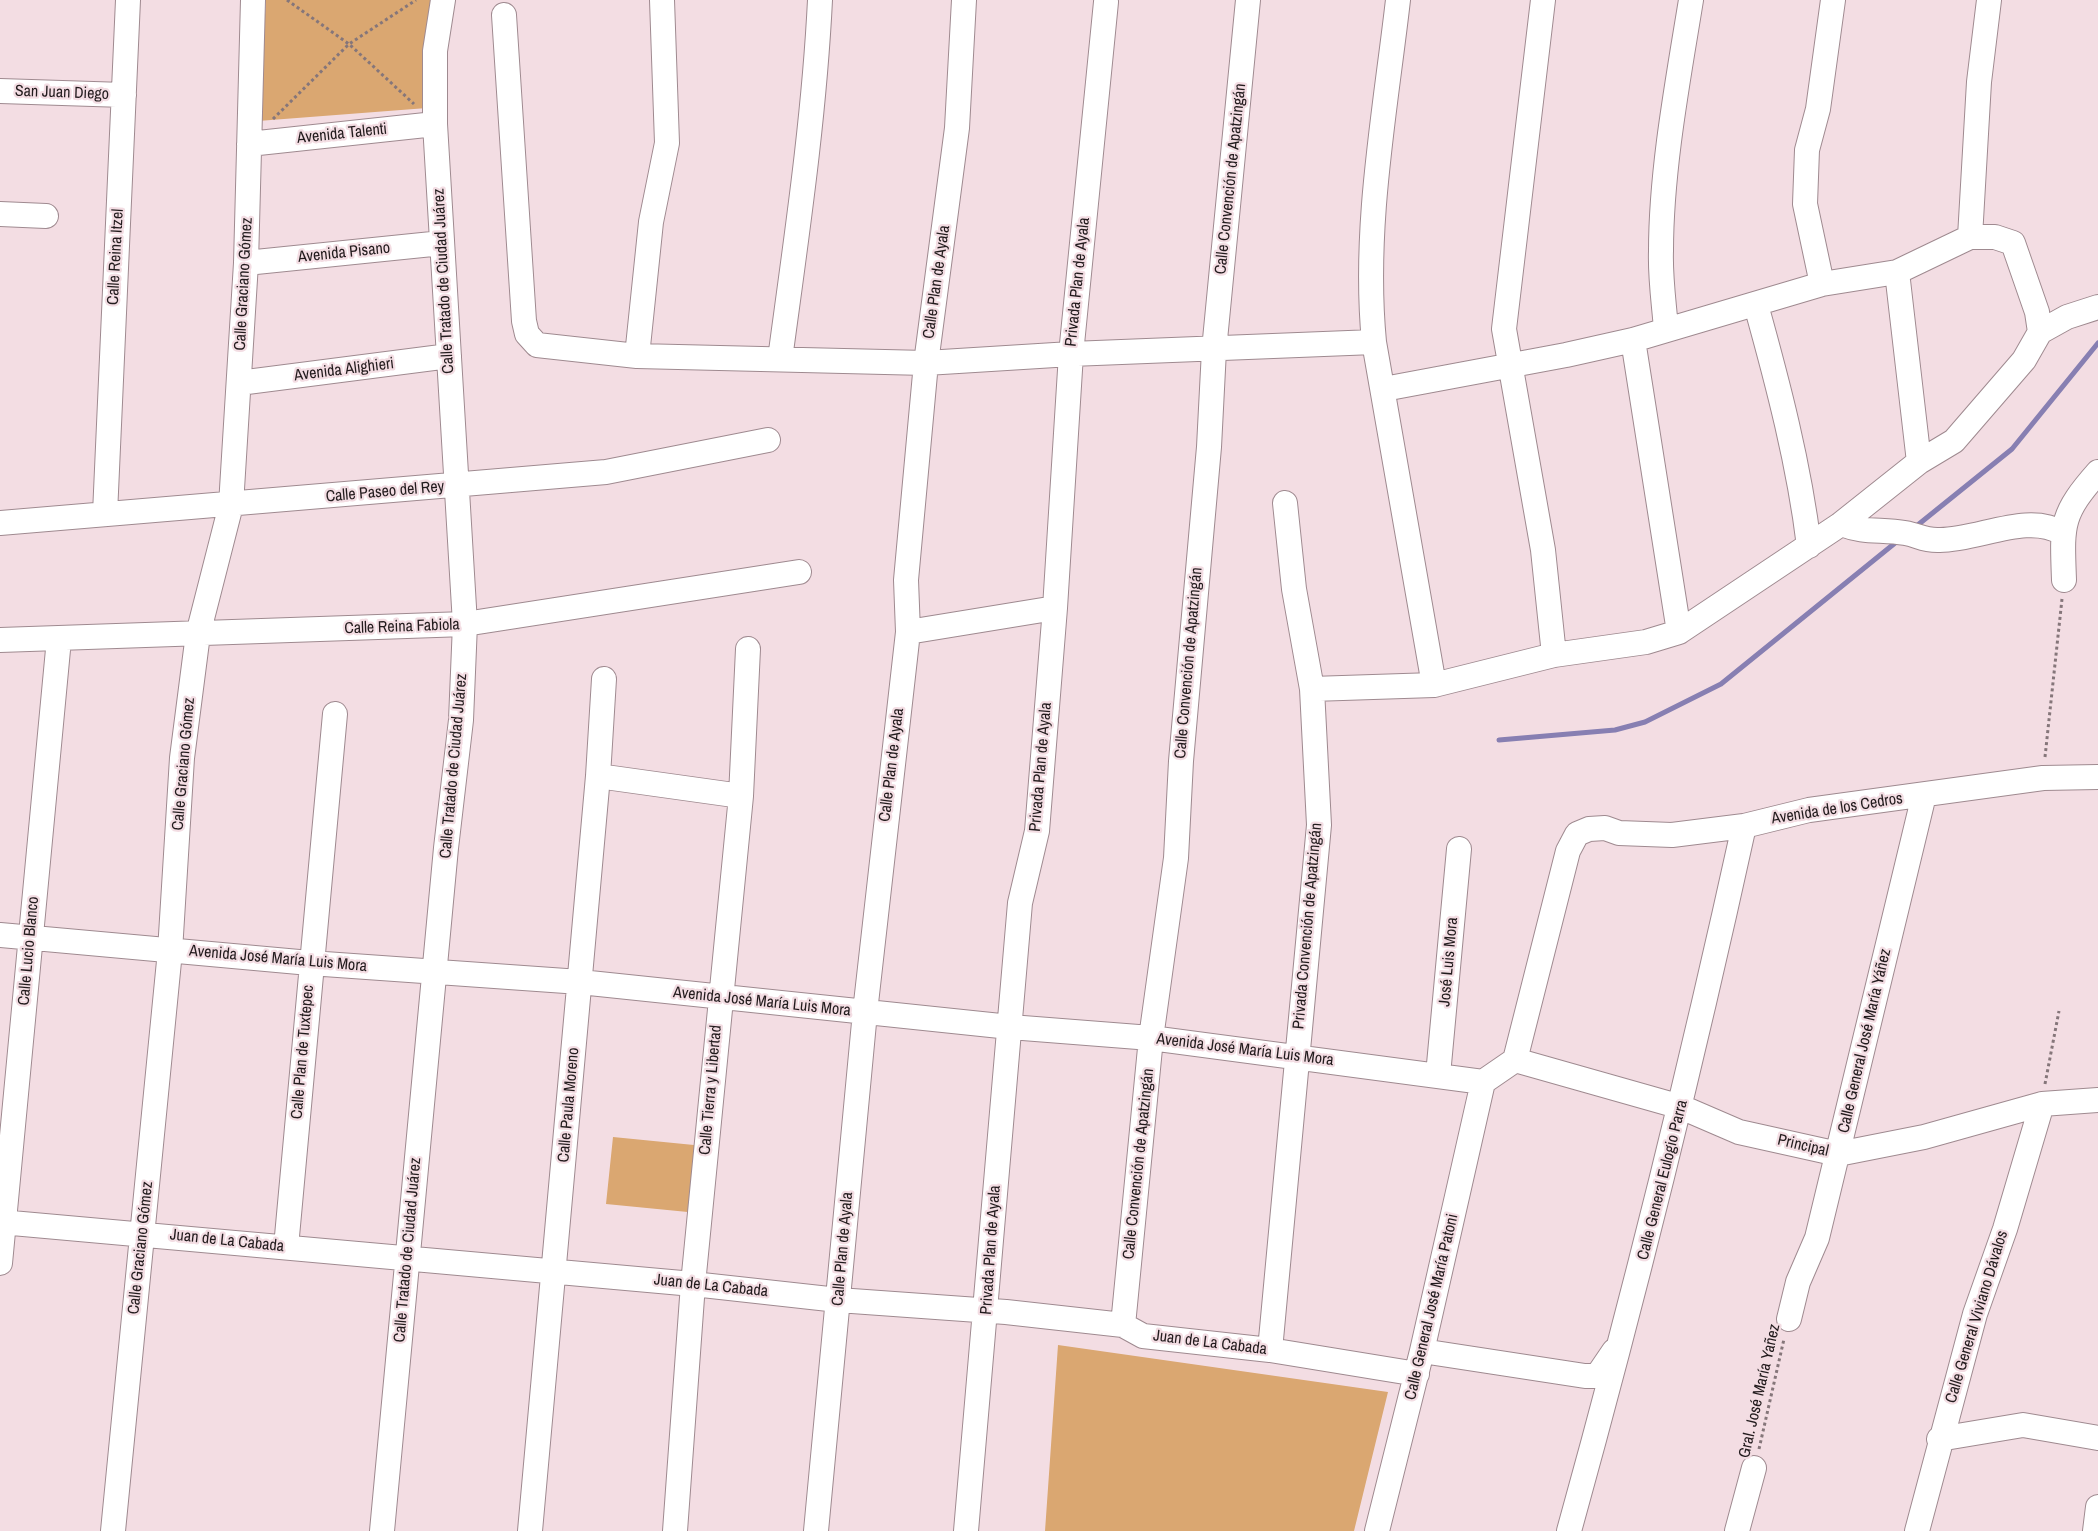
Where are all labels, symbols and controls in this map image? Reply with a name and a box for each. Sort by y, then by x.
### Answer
street label: San Juan Diego [15,82,109,104]
street label: Calle Convención de Apatzingán [1211,83,1251,275]
street label: Avenida Talenti [296,120,388,148]
street label: Calle Tratado de Ciudad Juárez [430,188,458,374]
street label: Calle Reina Itzel [104,208,128,306]
street label: Calle Graciano Gómez [231,217,257,351]
street label: Privada Plan de Ayala [1062,217,1094,347]
street label: Calle Plan de Ayala [920,224,954,340]
street label: Avenida Pisano [297,239,391,267]
street label: Avenida Alighieri [293,354,395,386]
street label: Calle Paseo del Rey [325,477,445,507]
street label: Calle Convención de Apatzingán [1171,567,1207,759]
street label: Calle Reina Fabiola [344,615,460,639]
street label: Calle Tratado de Ciudad Juárez [436,673,472,859]
street label: Calle Graciano Gómez [169,697,199,831]
street label: Privada Plan de Ayala [1026,702,1056,832]
street label: Calle Plan de Ayala [876,707,908,823]
street label: Avenida de los Cedros [1770,789,1904,829]
street label: Privada Convención de Apatzingán [1289,822,1327,1030]
street label: Calle Lucio Blanco [15,896,43,1006]
street label: José Luis Mora [1436,916,1462,1008]
street label: Avenida José María Luis Mora [188,942,368,976]
street label: Calle General José María Yáñez [1834,947,1896,1135]
street label: Avenida José María Luis Mora [672,983,852,1021]
street label: Calle Plan de Tuxtepec [288,984,318,1120]
street label: Calle Tierra y Libertad [696,1024,726,1156]
street label: Avenida José María Luis Mora [1155,1030,1335,1070]
street label: Calle Paula Moreno [554,1047,584,1163]
street label: Calle Convención de Apatzingán [1119,1068,1159,1260]
street label: Calle General Eulogio Parra [1634,1098,1692,1262]
street label: Principal [1776,1131,1830,1161]
street label: Calle Tratado de Ciudad Juárez [390,1157,426,1343]
street label: Calle Graciano Gómez [124,1181,158,1315]
street label: Privada Plan de Ayala [977,1185,1005,1315]
street label: Calle Plan de Ayala [828,1191,858,1307]
street label: Calle General José María Patoni [1401,1212,1463,1402]
street label: Juan de La Cabada [169,1225,285,1257]
street label: Calle General Viviano Dávalos [1942,1229,2012,1405]
street label: Juan de La Cabada [653,1270,769,1302]
street label: Gral. José María Yañez [1735,1322,1785,1460]
street label: Juan de La Cabada [1152,1326,1268,1360]

